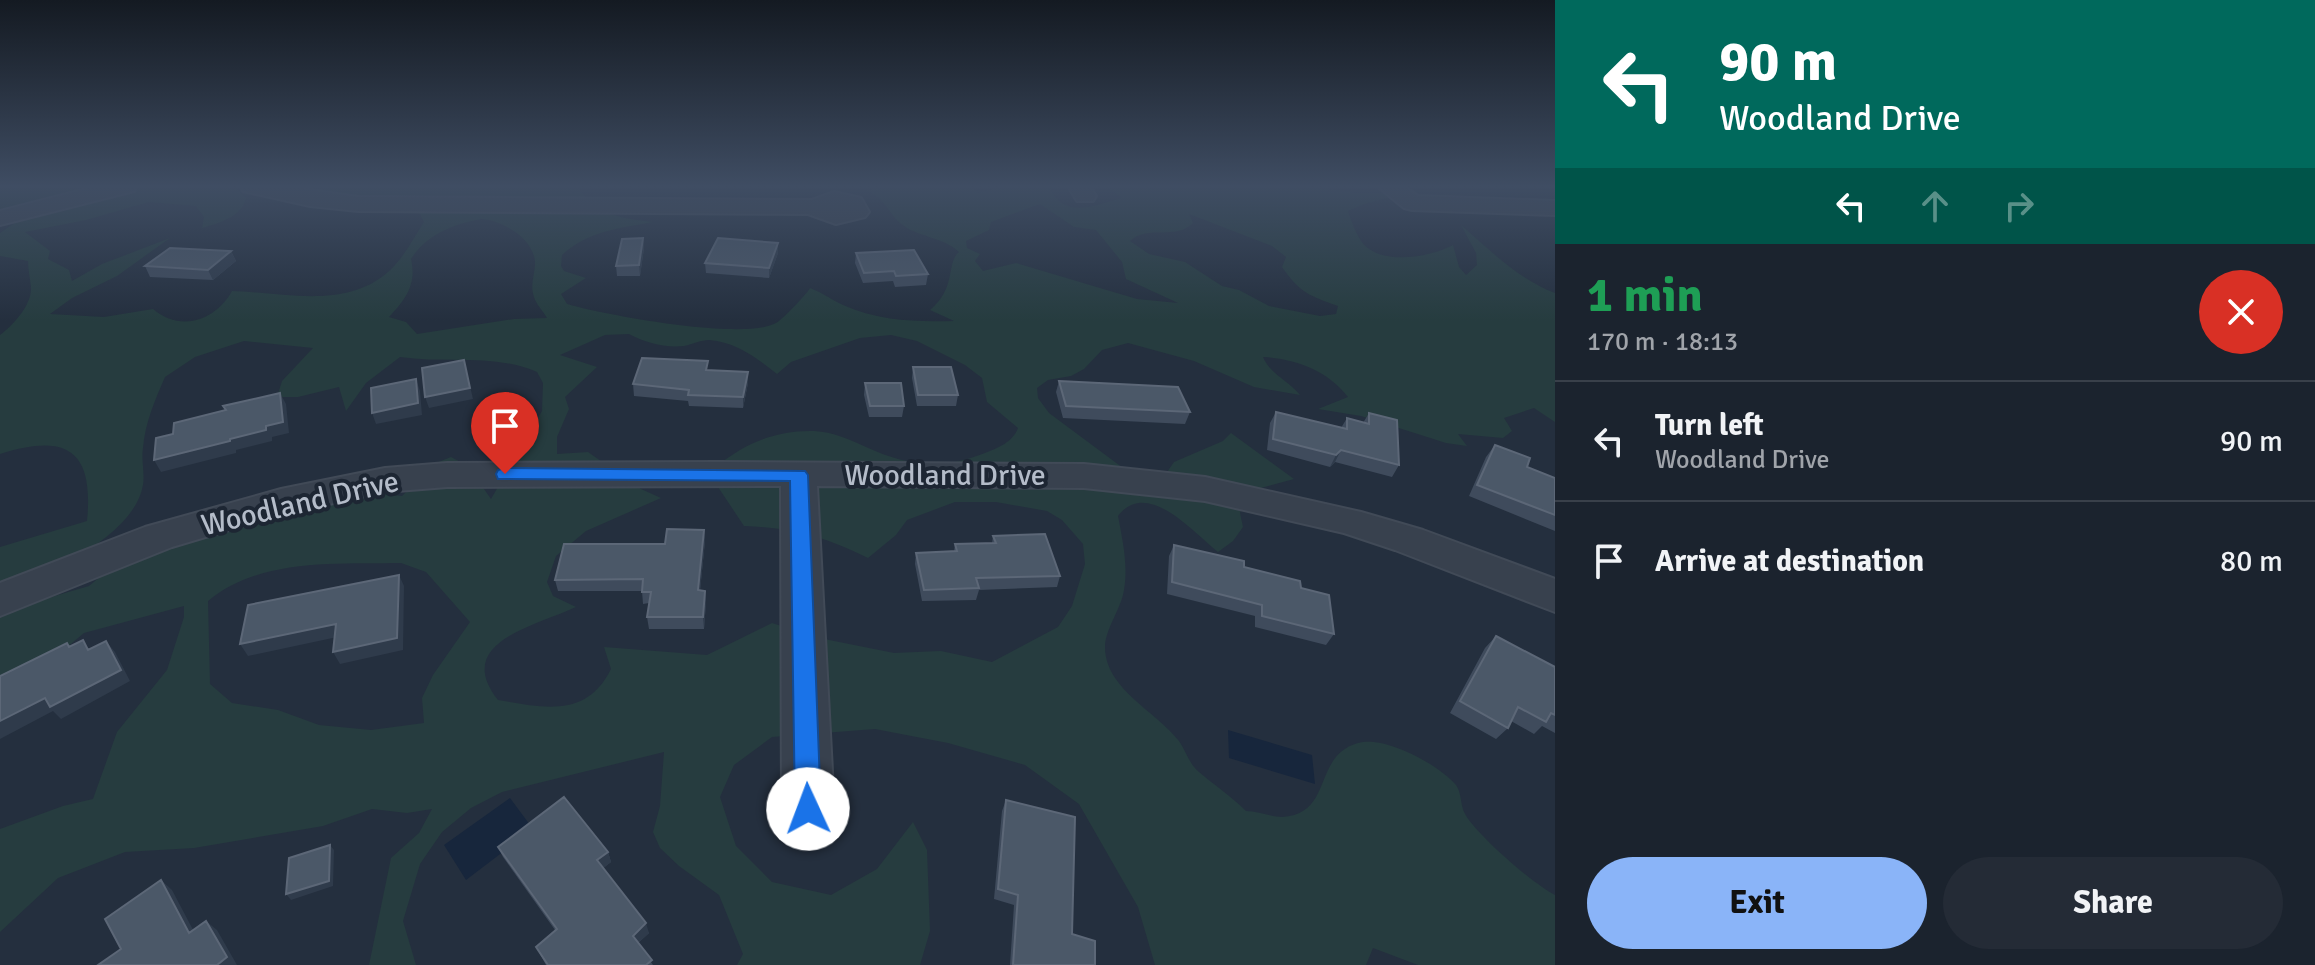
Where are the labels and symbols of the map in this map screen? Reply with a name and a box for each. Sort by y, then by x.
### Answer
pin [471,392,539,474]
street label: Woodland Drive [844,457,1046,494]
street label: Woodland Drive [198,463,402,544]
position arrow [766,767,850,851]

